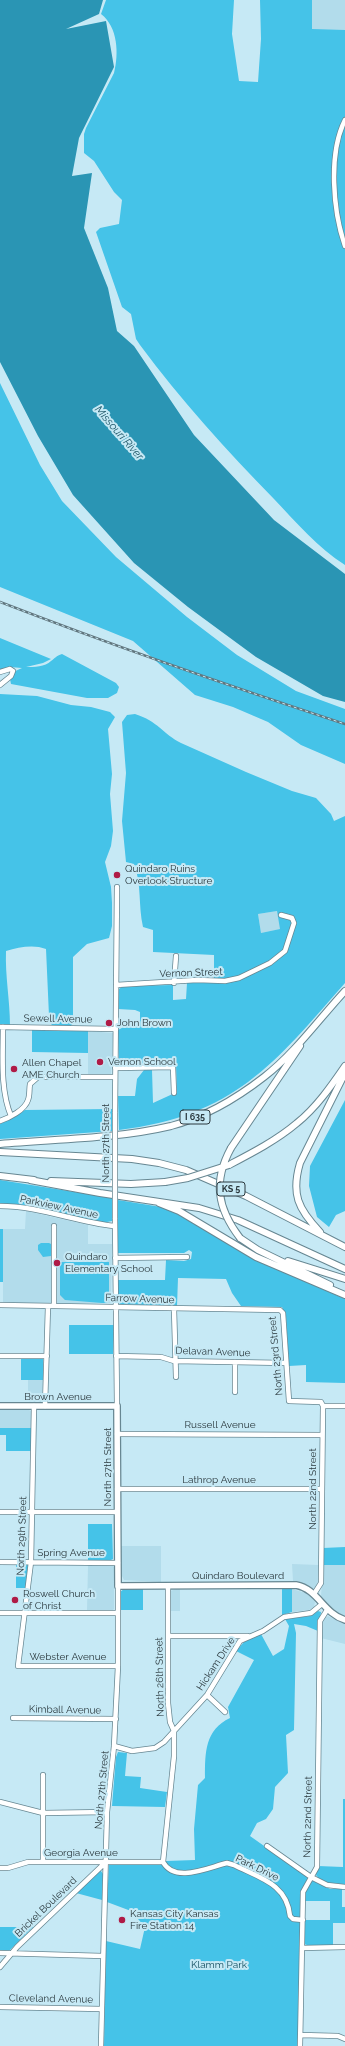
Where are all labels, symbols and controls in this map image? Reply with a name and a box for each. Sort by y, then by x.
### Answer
water label: Missouri River [92,403,146,463]
place label: Quindaro Ruins Overlook Structure [125,863,212,886]
marker: Quindaro Ruins Overlook Structure [112,870,122,880]
street label: Vernon Street [159,966,223,980]
street label: Sewell Avenue [24,1012,92,1026]
place label: John Brown [117,1017,172,1029]
marker: John Brown [104,1018,114,1028]
place label: Vernon School [108,1056,176,1068]
place label: Allen Chapel AME Church [22,1057,81,1080]
marker: Vernon School [95,1057,105,1067]
marker: Allen Chapel AME Church [9,1064,19,1074]
street label: North 27th Street [100,1104,112,1182]
road number: I 635 [180,1110,210,1124]
road number: KS 5 [217,1182,245,1196]
street label: Parkview Avenue [19,1193,99,1221]
place label: Quindaro Elementary School [65,1251,153,1274]
marker: Quindaro Elementary School [52,1258,62,1268]
street label: Farrow Avenue [105,1292,175,1306]
street label: North 23rd Street [267,1316,285,1396]
street label: Delavan Avenue [175,1345,251,1359]
street label: Brown Avenue [24,1391,92,1403]
street label: Russell Avenue [184,1419,256,1431]
street label: North 27th Street [102,1428,114,1506]
street label: North 22nd Street [307,1448,319,1530]
street label: Lathrop Avenue [182,1474,256,1486]
street label: North 29th Street [15,1496,29,1576]
street label: Spring Avenue [37,1547,105,1559]
street label: Quindaro Boulevard [192,1570,284,1582]
place label: Roswell Church of Christ [23,1588,95,1612]
marker: Roswell Church of Christ [10,1595,20,1605]
street label: Hickam Drive [194,1635,238,1693]
street label: North 26th Street [153,1637,167,1717]
street label: Webster Avenue [30,1651,106,1663]
street label: Kimball Avenue [29,1703,101,1717]
street label: North 27th Street [93,1750,111,1830]
street label: North 22nd Street [301,1776,315,1858]
street label: Georgia Avenue [44,1847,118,1859]
street label: Park Drive [233,1852,281,1884]
street label: Brickel Boulevard [13,1874,79,1940]
place label: Kansas City Kansas Fire Station 14 [130,1908,219,1932]
marker: Kansas City Kansas Fire Station 14 [117,1915,127,1925]
park label: Klamm Park [191,1959,247,1971]
street label: Cleveland Avenue [9,1992,93,2006]

